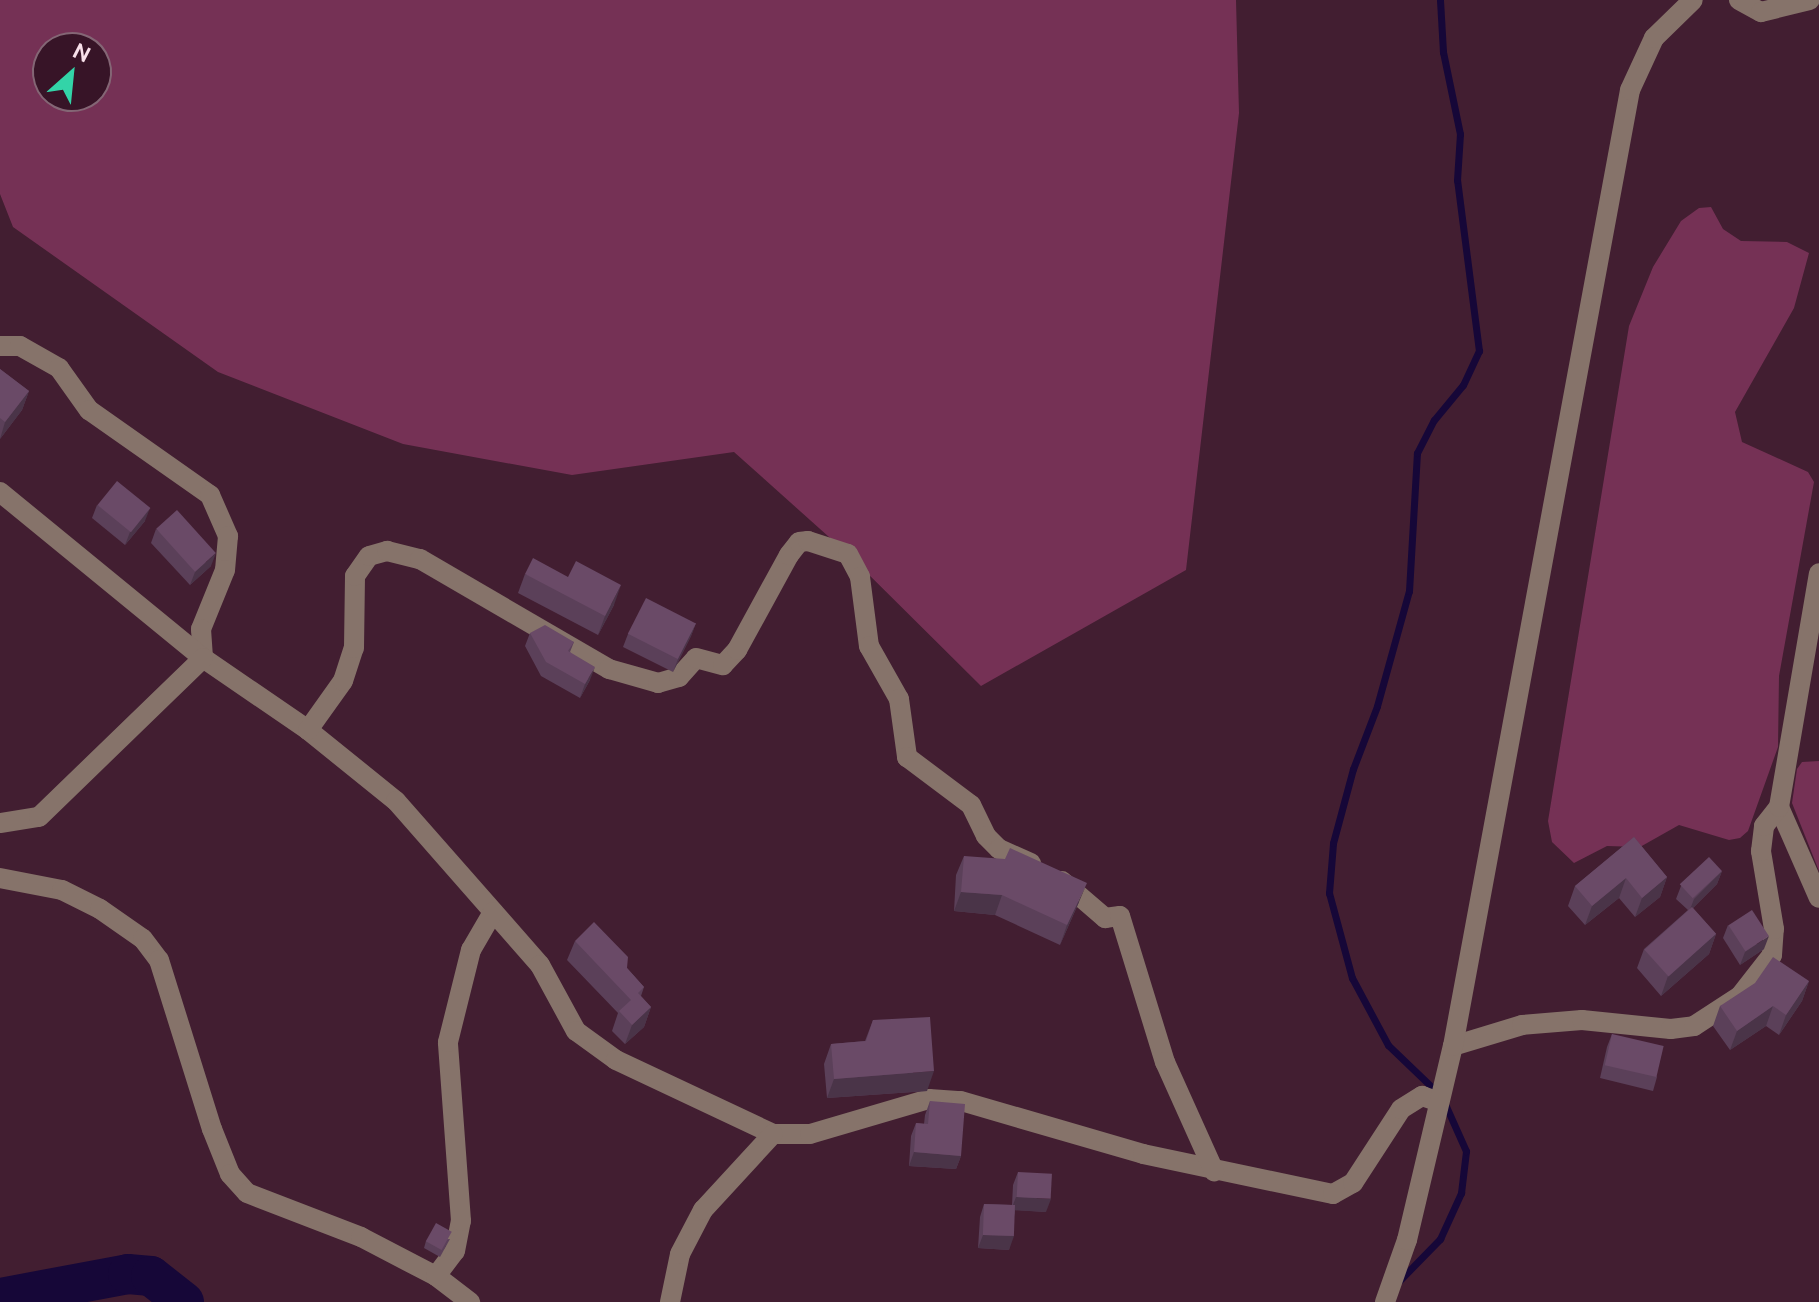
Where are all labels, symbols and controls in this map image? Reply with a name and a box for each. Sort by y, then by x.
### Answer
north arrow [32,32,112,112]
text: N [69,37,95,67]

